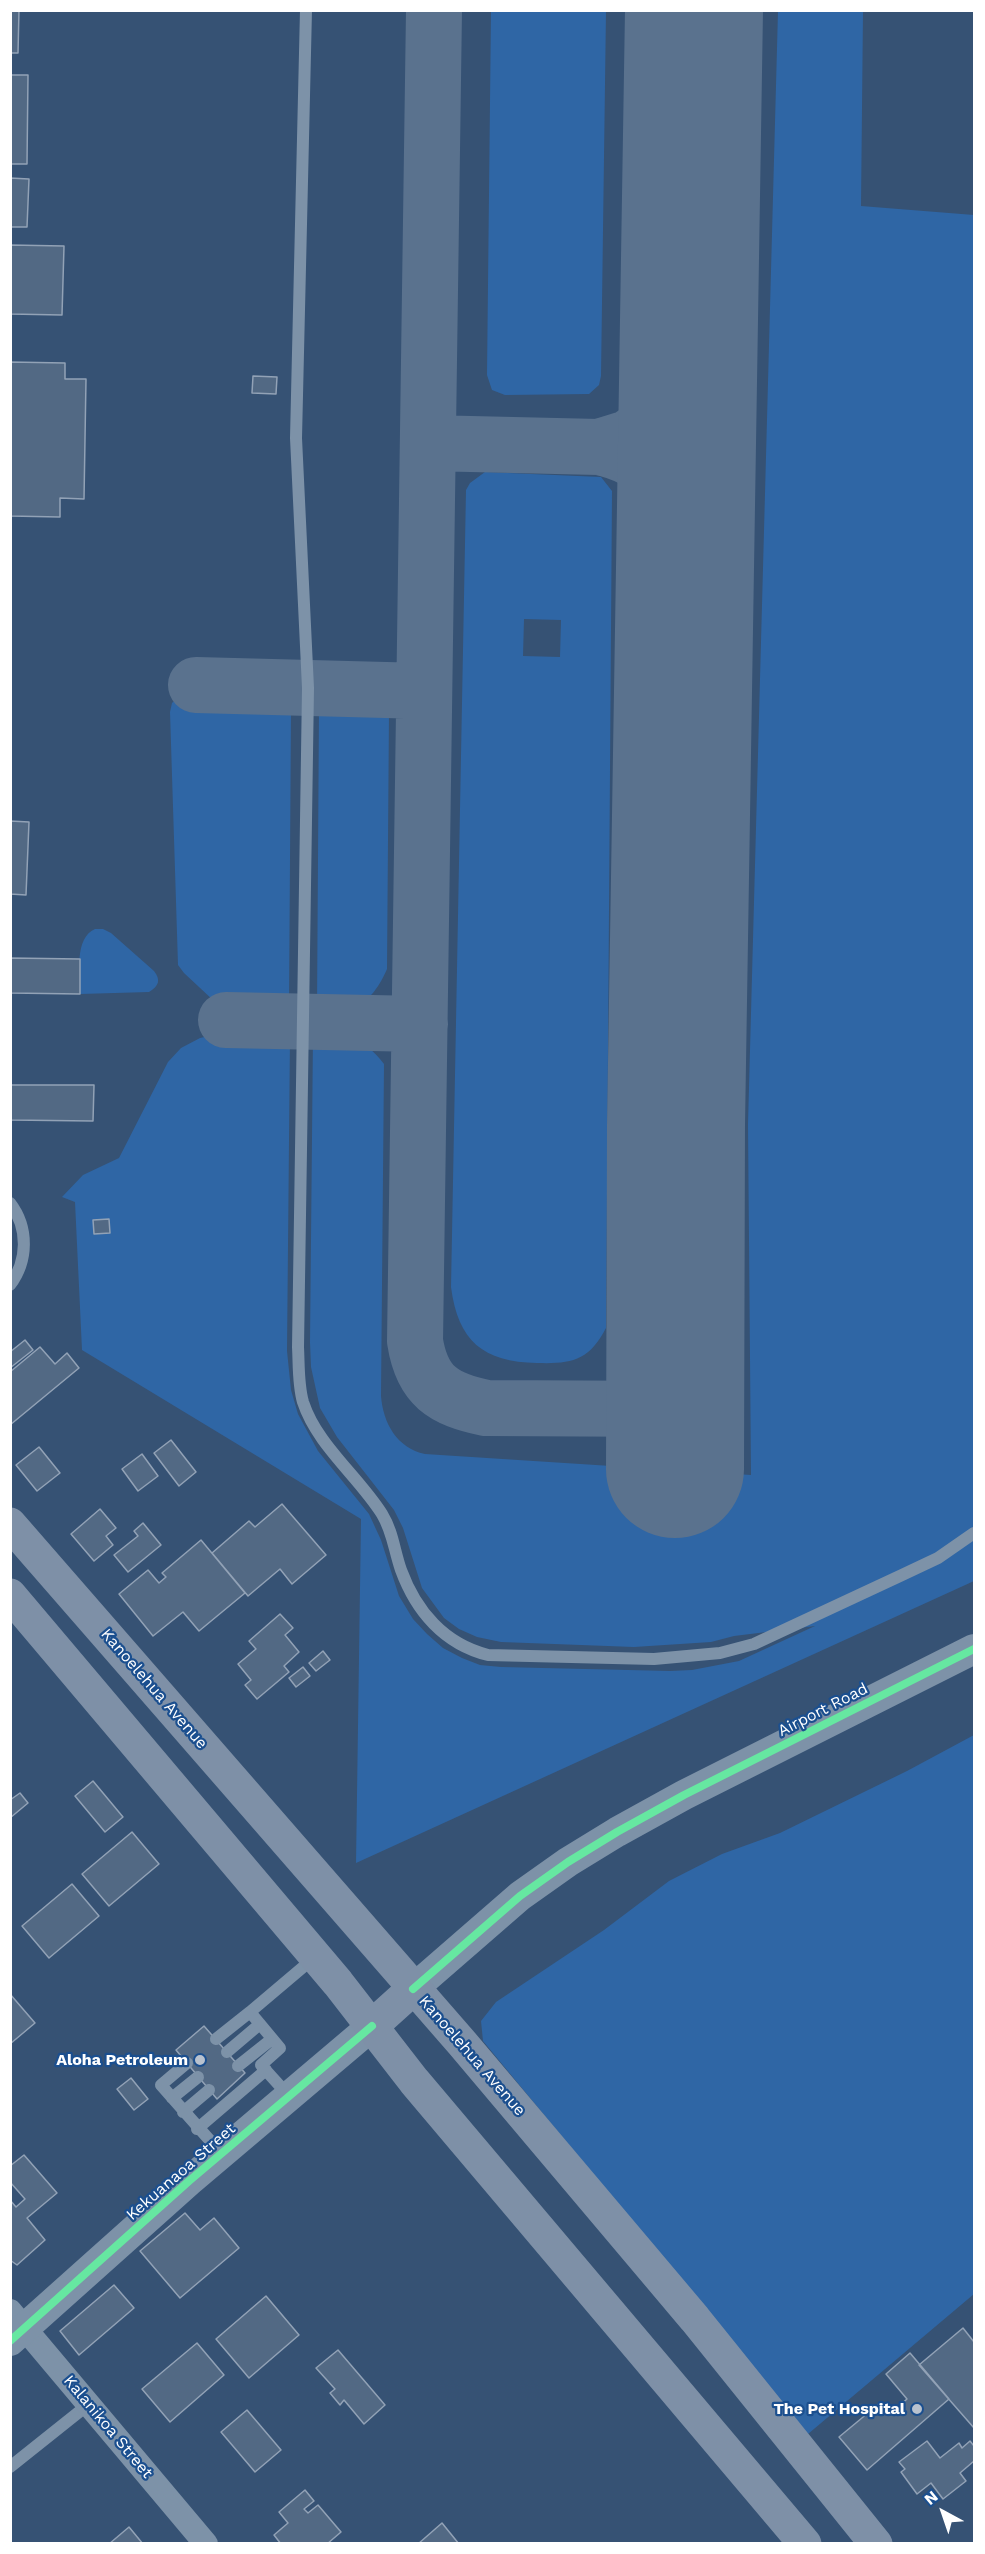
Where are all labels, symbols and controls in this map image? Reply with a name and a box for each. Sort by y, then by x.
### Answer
street label: Kanoelehua Avenue [97,1625,211,1753]
street label: Airport Road [775,1679,871,1741]
street label: Kanoelehua Avenue [415,1992,529,2120]
place label: Aloha Petroleum [56,2050,188,2070]
marker: Aloha Petroleum [193,2053,207,2067]
street label: Kekuanaoa Street [123,2119,239,2225]
street label: Kalanikoa Street [59,2372,157,2482]
place label: The Pet Hospital [774,2399,905,2419]
marker: The Pet Hospital [910,2402,924,2416]
north arrow [913,2482,973,2542]
text: N [920,2487,942,2509]

